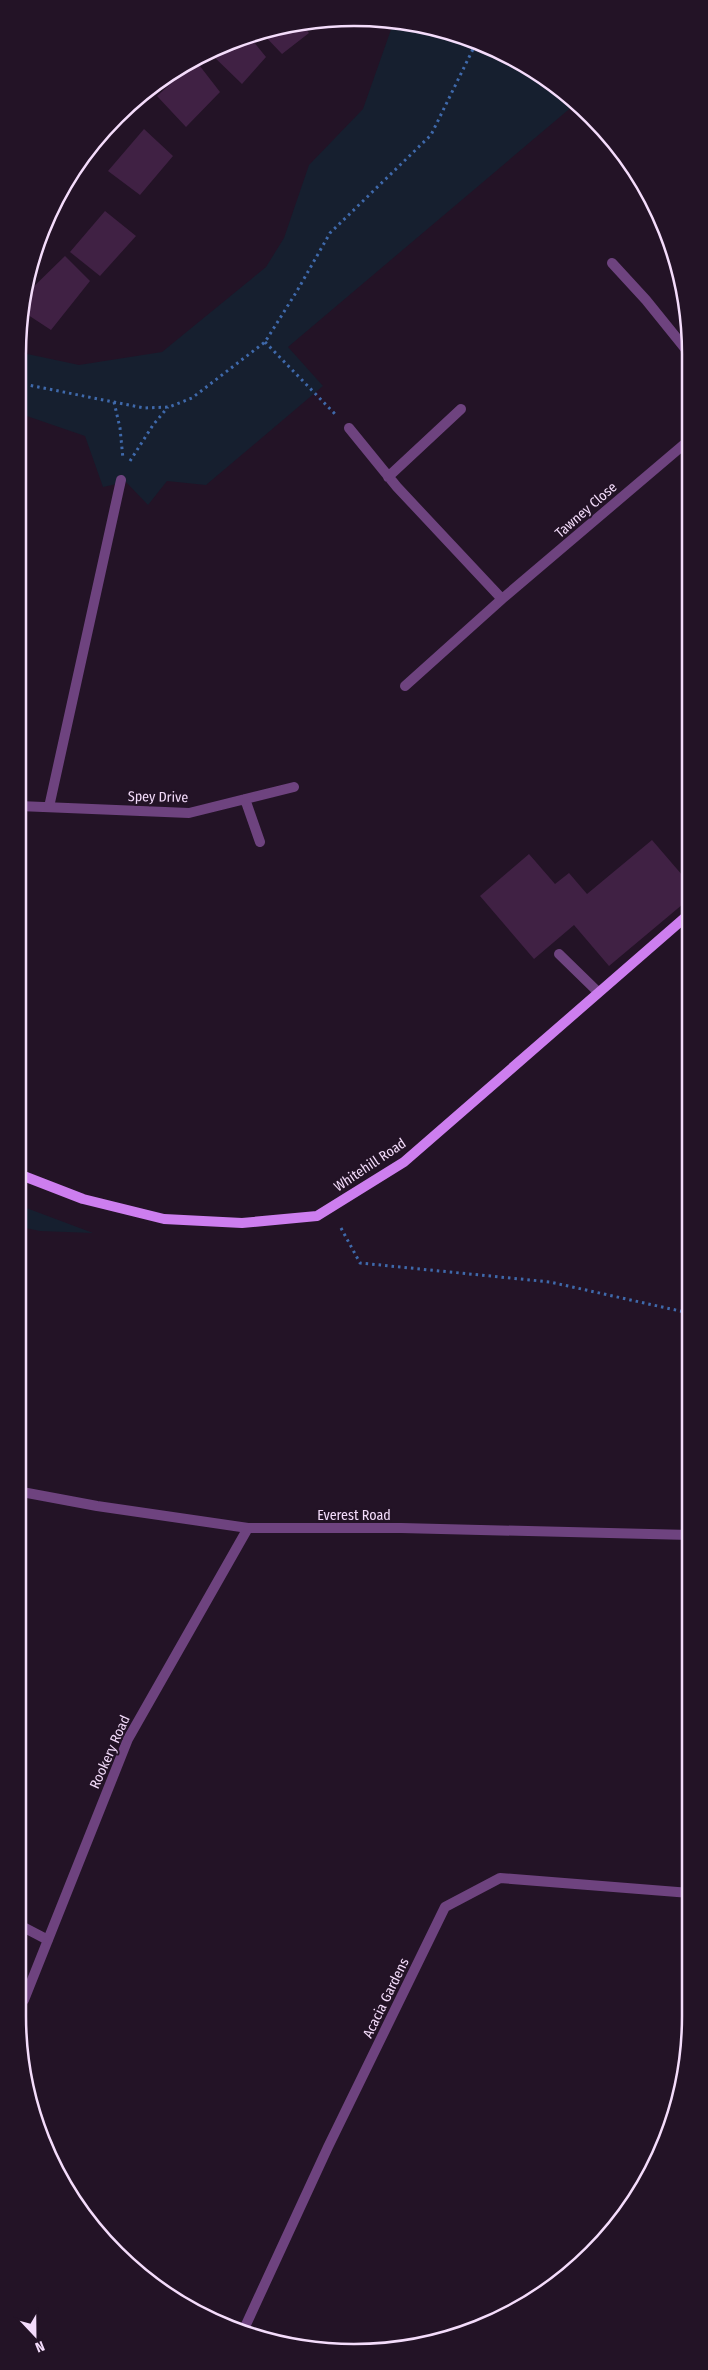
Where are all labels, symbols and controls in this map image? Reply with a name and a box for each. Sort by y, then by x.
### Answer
street label: Tawney Close [552,478,620,541]
street label: Spey Drive [128,788,188,806]
street label: Whitehill Road [331,1135,409,1195]
street label: Everest Road [317,1507,391,1524]
street label: Rookery Road [86,1713,134,1791]
street label: Acacia Gardens [359,1955,413,2041]
north arrow [10,2310,60,2360]
text: N [33,2337,47,2356]

